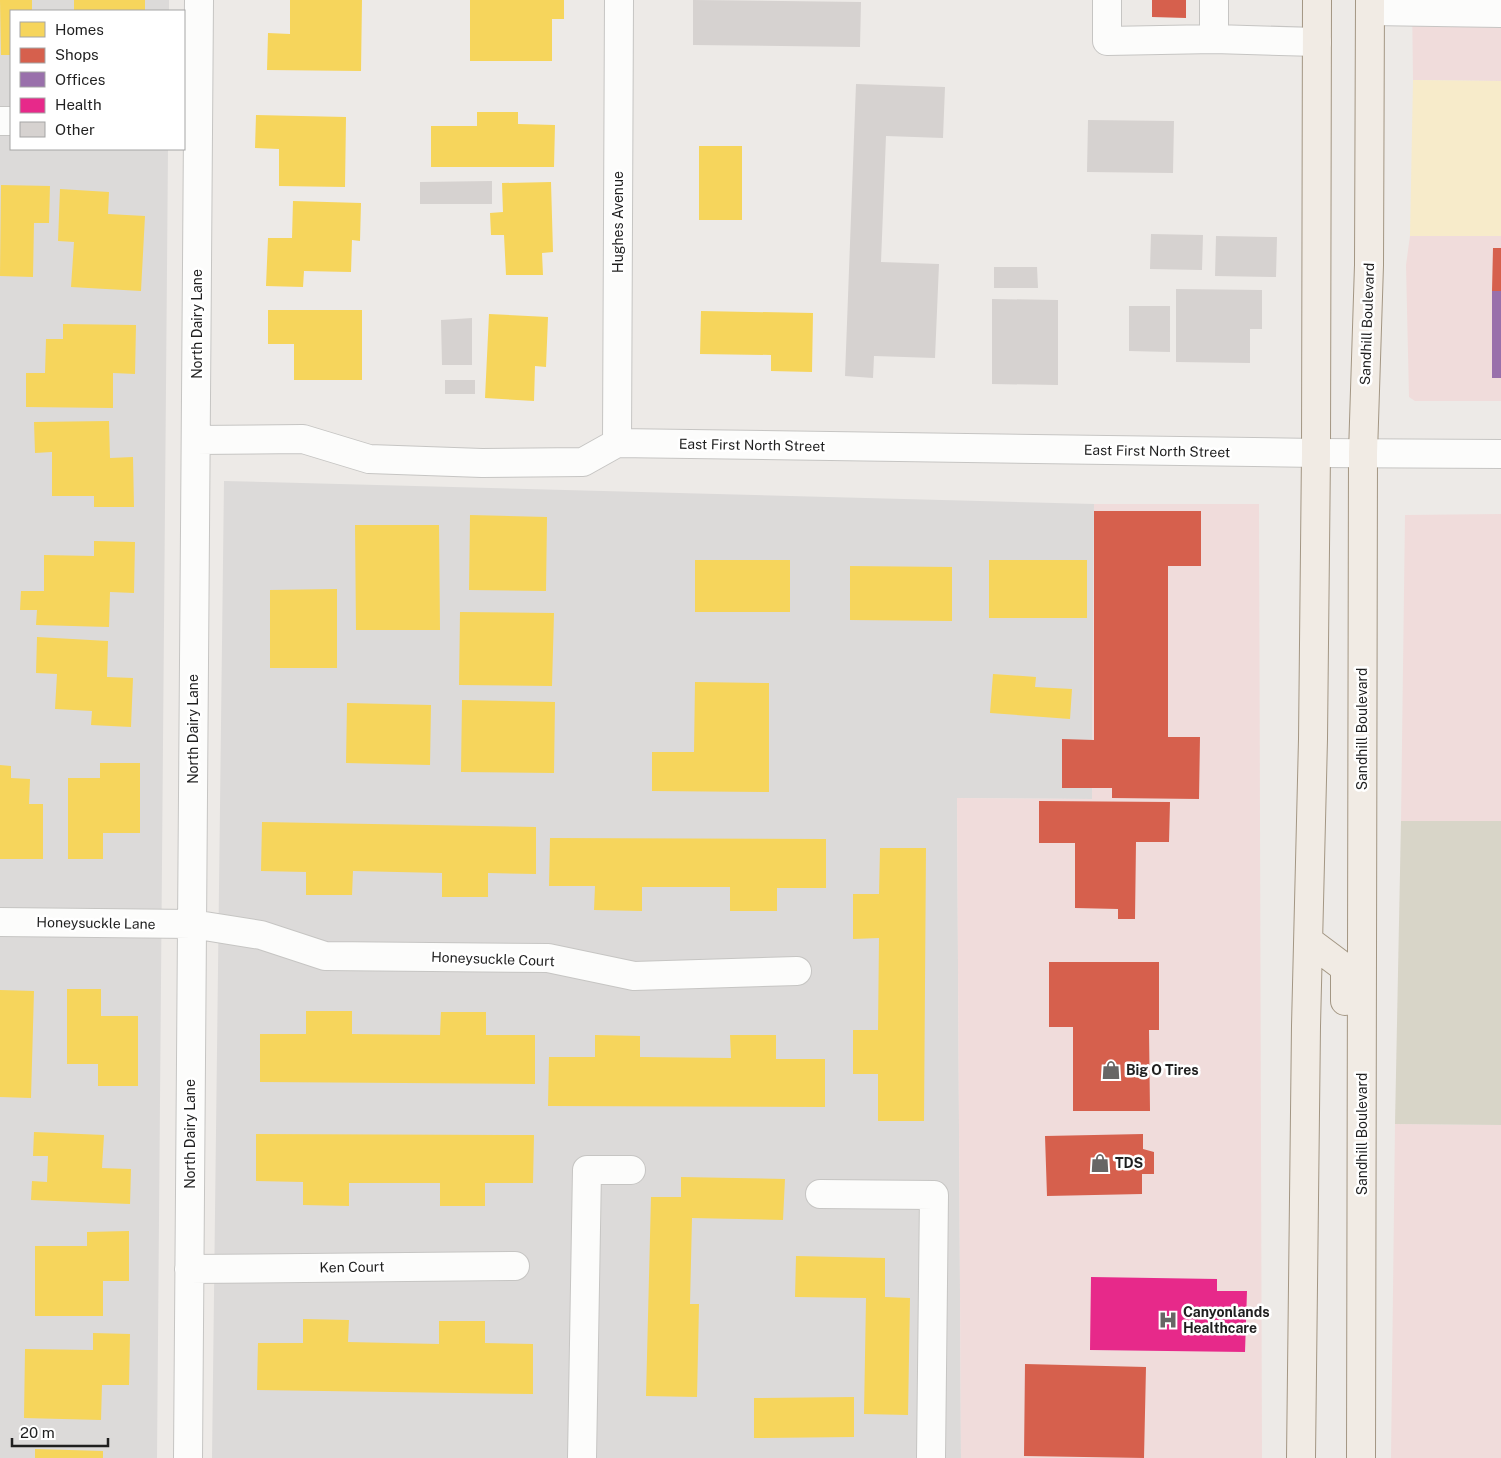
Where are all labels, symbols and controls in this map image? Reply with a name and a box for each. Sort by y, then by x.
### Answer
legend [10,10,185,150]
text: Homes [55,21,104,38]
text: Shops [55,46,99,63]
text: Offices [55,71,105,88]
text: Health [55,96,102,113]
text: Other [55,121,95,138]
street label: Hughes Avenue [610,171,626,273]
street label: Sandhill Boulevard [1357,263,1377,385]
street label: North Dairy Lane [189,269,205,379]
street label: East First North Street [679,436,825,454]
street label: East First North Street [1084,442,1230,460]
street label: Sandhill Boulevard [1354,668,1370,790]
street label: North Dairy Lane [185,674,201,784]
street label: Honeysuckle Lane [36,914,156,932]
street label: Honeysuckle Court [431,949,555,969]
shop icon: Big O Tires [1100,1059,1122,1081]
place label: Big O Tires [1126,1062,1199,1078]
street label: Sandhill Boulevard [1354,1073,1370,1195]
street label: North Dairy Lane [182,1079,198,1189]
shop icon: TDS [1089,1152,1111,1174]
place label: TDS [1115,1155,1143,1171]
street label: Ken Court [319,1258,385,1276]
place label: Canyonlands Healthcare [1183,1304,1270,1336]
hospital icon: Canyonlands Healthcare [1157,1309,1179,1331]
scale bar [12,1416,109,1448]
text: 20 m [20,1424,55,1441]

